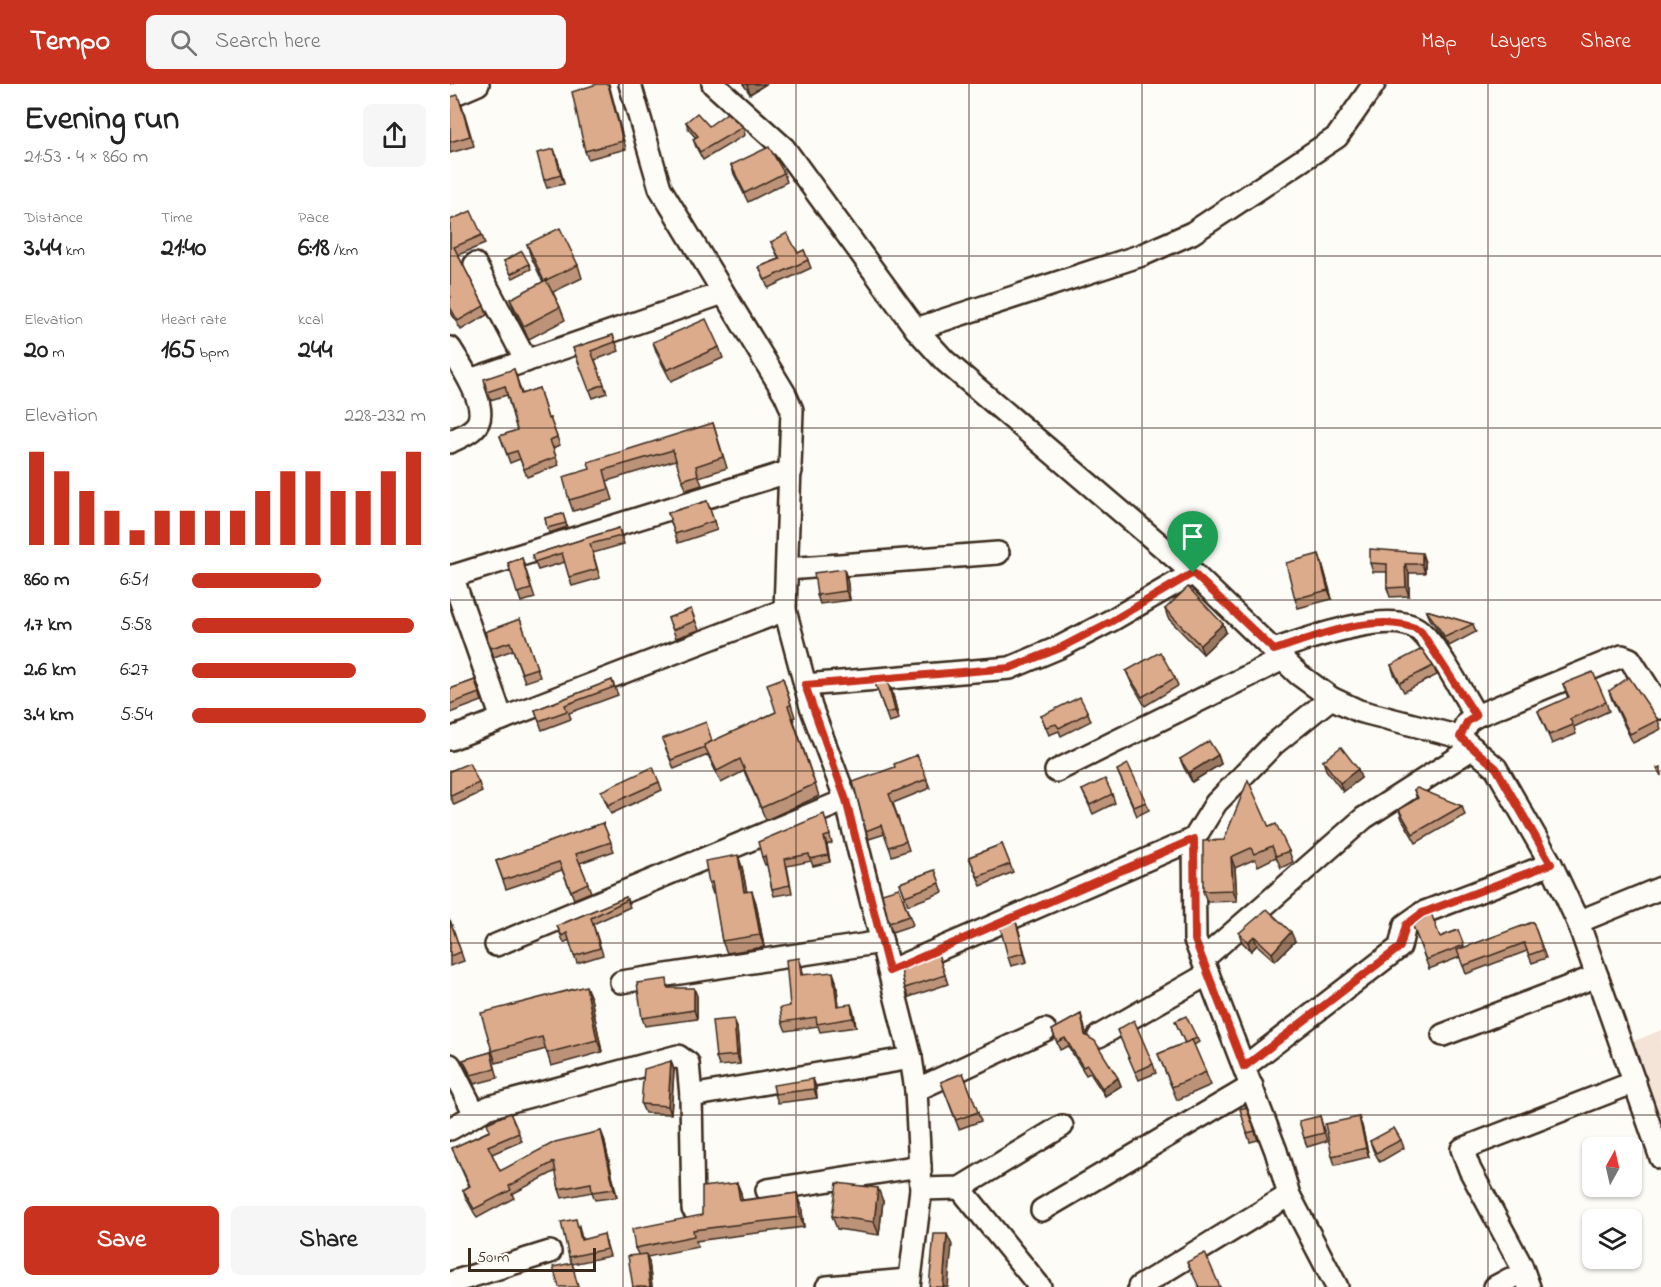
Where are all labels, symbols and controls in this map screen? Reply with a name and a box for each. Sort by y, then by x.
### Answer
search box [146,15,566,69]
text: Tempo [30,22,110,63]
icon: search [167,26,200,59]
text: Search here [215,26,321,58]
text: Map [1421,27,1457,57]
text: Layers [1490,27,1547,57]
text: Share [1580,27,1631,57]
text: Evening run [24,96,179,144]
button: share [363,104,426,167]
text: 21:53 · 4 × 860 m [24,143,148,172]
text: Distance [24,206,83,230]
text: Time [161,206,193,230]
text: Pace [298,206,329,230]
text: 3.44 [24,230,61,268]
text: 21:40 [161,230,206,268]
text: 6:18 [298,230,330,268]
text: km [61,239,85,263]
text: /km [330,239,358,263]
text: Elevation [24,308,83,332]
text: Heart rate [161,308,227,332]
text: kcal [298,308,323,332]
text: 20 [24,332,48,370]
text: 165 [161,332,196,370]
text: 244 [298,332,332,370]
text: m [48,341,65,365]
text: bpm [196,341,229,365]
text: Elevation [24,402,98,431]
text: 228–232 m [344,402,426,431]
pin [1167,511,1218,573]
icon: arrive [1176,520,1209,553]
text: 860 m [24,566,69,595]
text: 6:51 [120,566,148,595]
text: 1.7 km [24,611,72,640]
text: 5:58 [120,611,152,640]
text: 2.6 km [24,656,76,685]
text: 6:27 [120,656,149,685]
text: 3.4 km [24,701,74,730]
text: 5:54 [120,701,153,730]
north arrow [1582,1137,1642,1197]
map controls [1582,1137,1642,1269]
button: Save [24,1206,219,1275]
button: Share [231,1206,426,1275]
button: layers [1582,1209,1642,1269]
scale bar [468,1245,596,1272]
text: 50 m [477,1246,509,1270]

